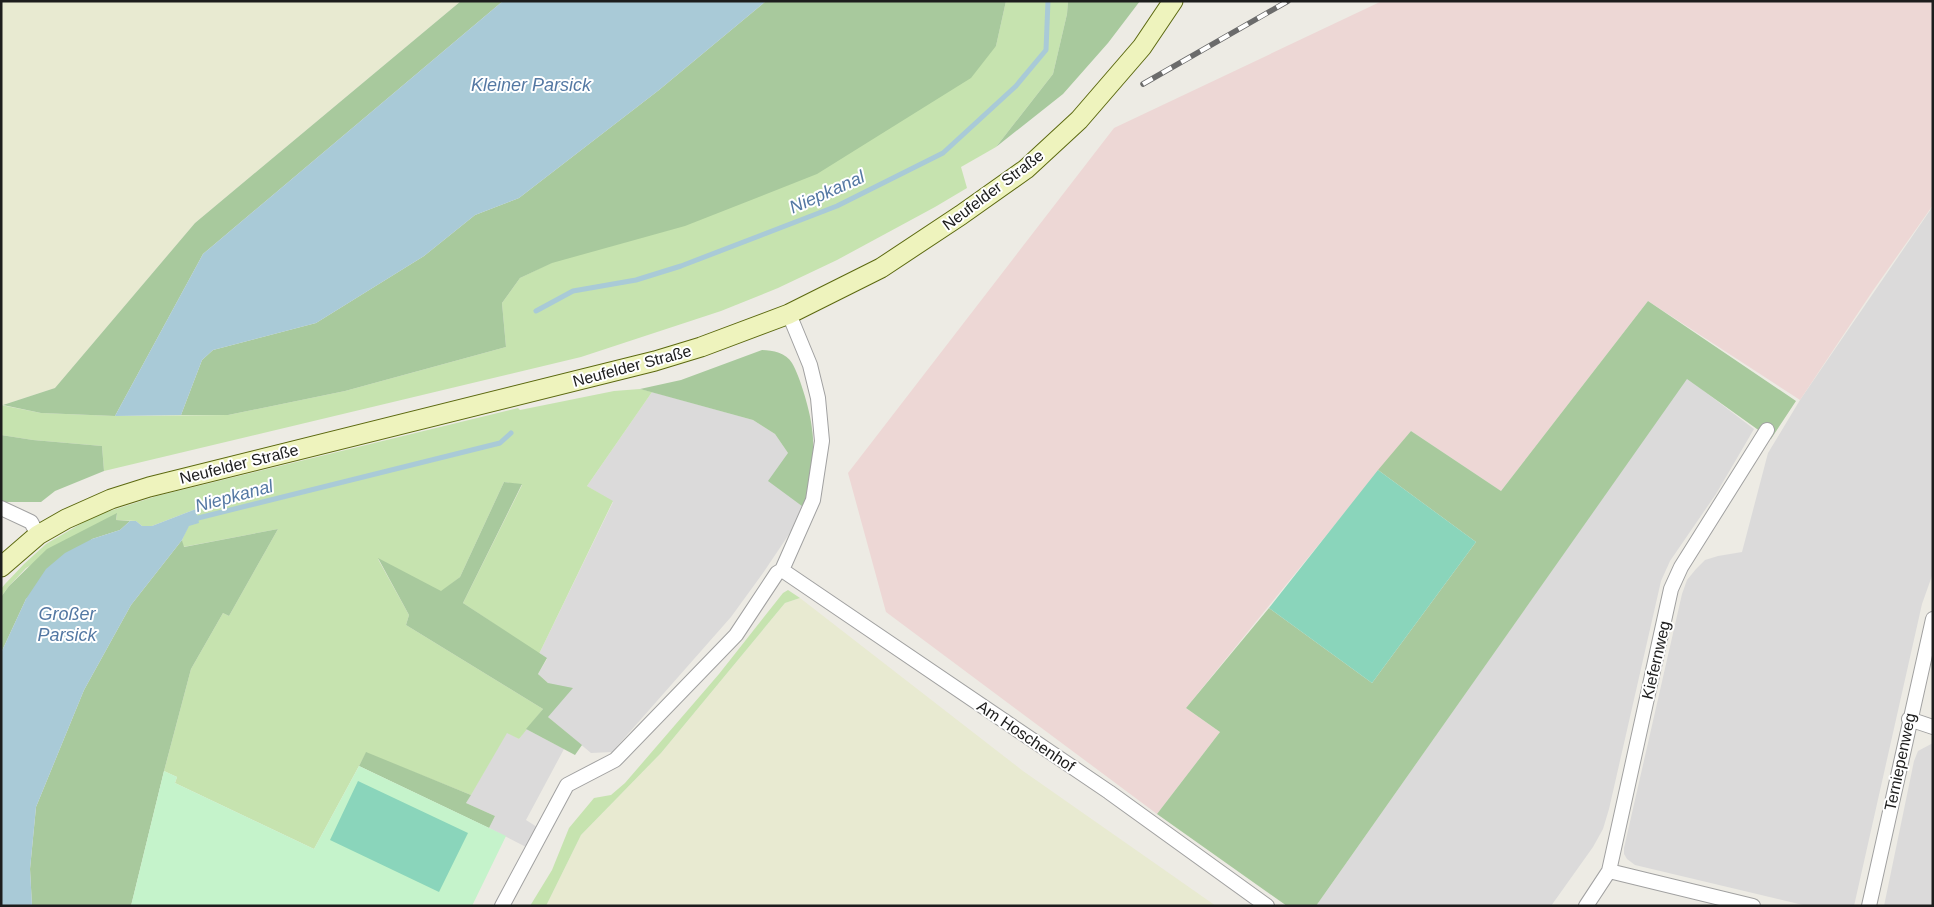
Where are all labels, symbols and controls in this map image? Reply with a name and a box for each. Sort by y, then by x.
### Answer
water label: Kleiner Parsick [471,75,592,95]
street label: Neufelder Straße [939,146,1047,233]
water label: Niepkanal [786,166,869,217]
street label: Neufelder Straße [571,342,693,390]
street label: Neufelder Straße [178,441,300,487]
water label: Niepkanal [193,476,276,516]
water label: Großer Parsick [37,604,98,645]
street label: Kiefernweg [1639,619,1673,701]
street label: Am Hoschenhof [974,697,1078,775]
street label: Terniepenweg [1881,712,1919,812]

